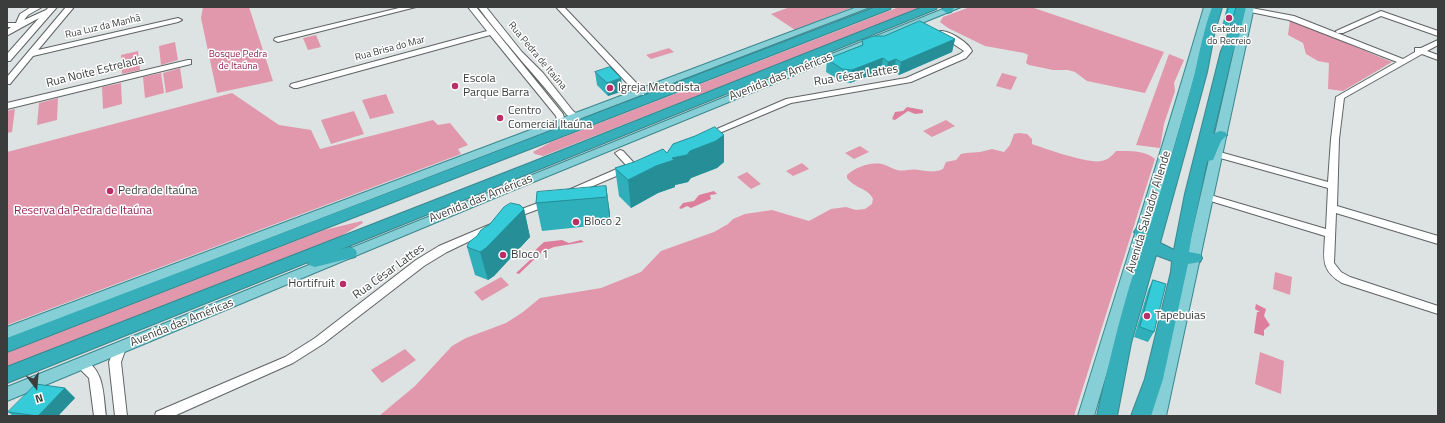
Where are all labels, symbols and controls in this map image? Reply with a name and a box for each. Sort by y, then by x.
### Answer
street label: Rua Luz da Manhã [64,12,142,42]
marker: Catedral do Recreio [1224,13,1234,23]
street label: Rua Pedra de Itaúna [505,20,569,92]
place label: Catedral do Recreio [1207,24,1251,48]
street label: Rua Brisa do Mar [354,34,426,64]
park label: Bosque Pedra de Itaúna [209,49,267,72]
street label: Avenida das Américas [727,50,835,104]
street label: Rua Noite Estrelada [45,53,145,91]
street label: Rua César Lattes [813,62,899,90]
place label: Escola Parque Barra [463,72,529,100]
marker: Escola Parque Barra [450,81,460,91]
place label: Igreja Metodista [618,81,700,95]
marker: Igreja Metodista [605,83,615,93]
place label: Centro Comercial Itaúna [508,104,592,132]
marker: Centro Comercial Itaúna [495,113,505,123]
street label: Avenida Salvador Allende [1124,149,1174,275]
street label: Avenida das Américas [427,172,535,226]
place label: Pedra de Itaúna [118,184,197,198]
marker: Pedra de Itaúna [105,186,115,196]
park label: Reserva da Pedra de Itaúna [14,204,152,218]
place label: Bloco 2 [584,215,621,229]
marker: Bloco 2 [571,217,581,227]
street label: Rua César Lattes [350,241,428,303]
place label: Bloco 1 [511,248,548,262]
marker: Bloco 1 [498,250,508,260]
place label: Hortifruit [288,277,335,291]
marker: Hortifruit [338,279,348,289]
street label: Avenida das Américas [128,296,236,350]
place label: Tapebuias [1155,309,1206,323]
marker: Tapebuias [1142,311,1152,321]
north arrow [16,367,56,407]
text: N [33,390,45,407]

